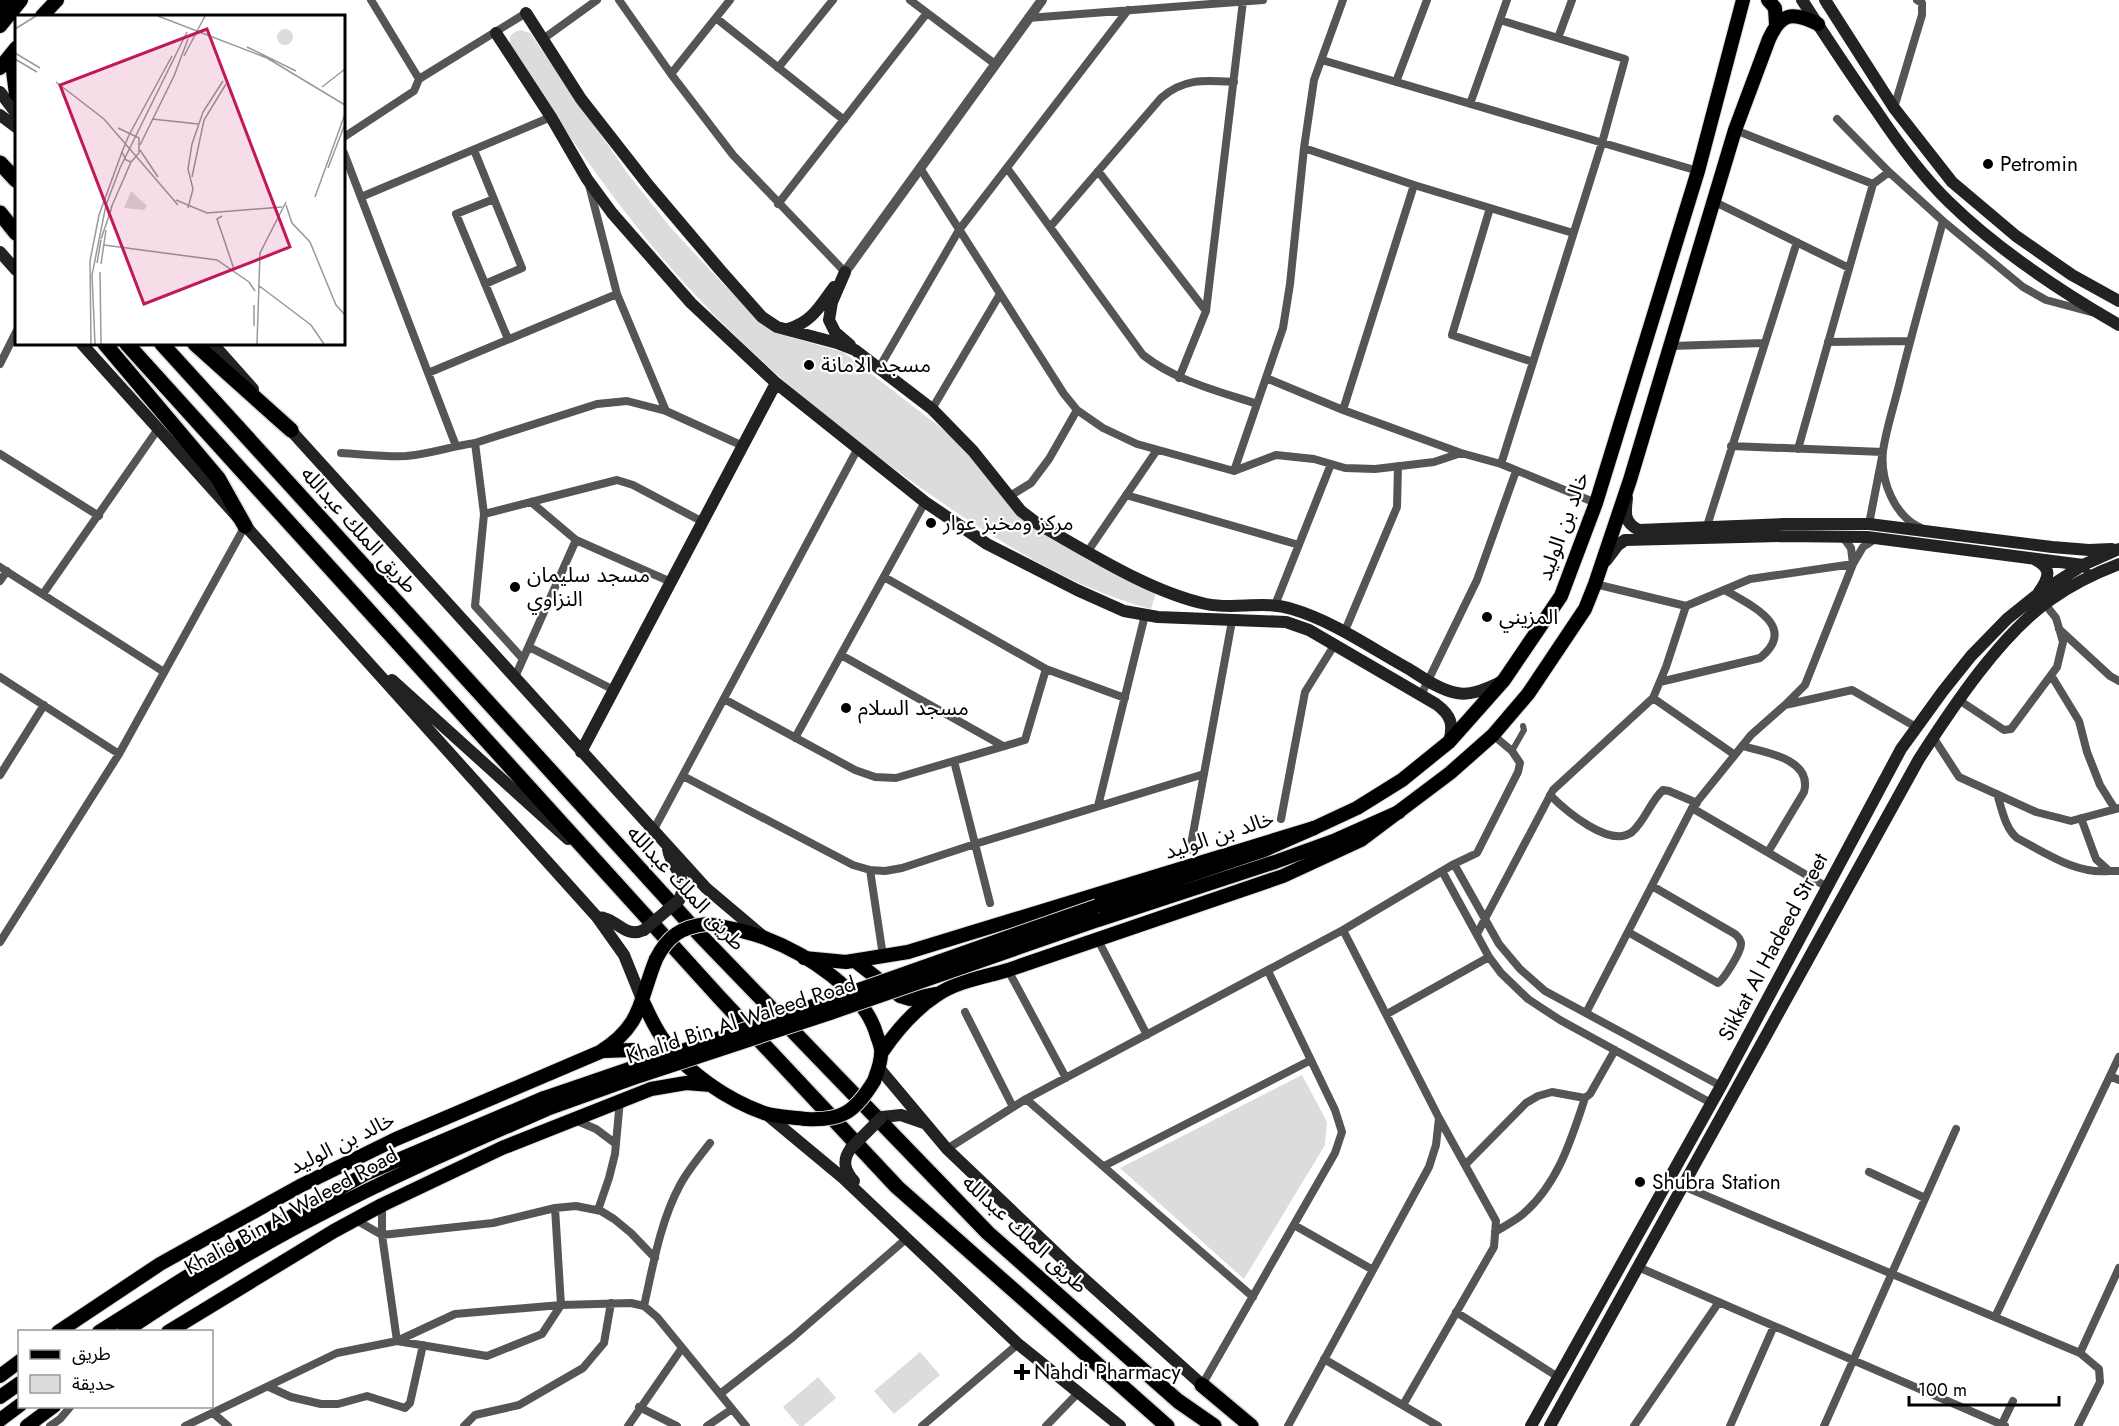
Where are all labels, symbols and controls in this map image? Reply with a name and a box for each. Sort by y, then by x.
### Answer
inset map [15,15,345,345]
place label: Petromin [2000,149,2078,179]
marker: Petromin [1981,157,1995,171]
place label: مسجد الامانة [821,350,931,380]
marker: مسجد الامانة [802,358,816,372]
street label: طريق الملك عبدالله [294,460,424,600]
street label: خالد بن الوليد [1529,468,1597,584]
place label: مركز ومخبز عوار [942,508,1074,538]
marker: مركز ومخبز عوار [924,516,938,530]
place label: مسجد سليمان النزاوي [527,560,650,615]
marker: مسجد سليمان النزاوي [508,580,522,594]
place label: المزيني [1499,602,1558,633]
marker: المزيني [1480,610,1494,624]
place label: مسجد السلام [858,693,969,724]
marker: مسجد السلام [839,701,853,715]
street label: خالد بن الوليد [1160,803,1278,867]
street label: طريق الملك عبدالله [620,819,752,957]
street label: Sikkat Al Hadeed Street [1711,848,1835,1046]
street label: Khalid Bin Al Waleed Road [622,969,860,1071]
street label: خالد بن الوليد [284,1105,400,1181]
street label: Khalid Bin Al Waleed Road [179,1140,403,1282]
place label: Shubra Station [1652,1167,1781,1197]
street label: طريق الملك عبدالله [956,1168,1094,1300]
marker: Shubra Station [1633,1175,1647,1189]
legend [18,1330,213,1408]
text: طريق [72,1341,111,1367]
place label: Nahdi Pharmacy [1034,1357,1181,1387]
marker: Nahdi Pharmacy [1015,1365,1029,1379]
scale bar [1909,1369,2059,1407]
text: حديقة [72,1371,115,1397]
text: 100 m [1918,1377,1967,1403]

